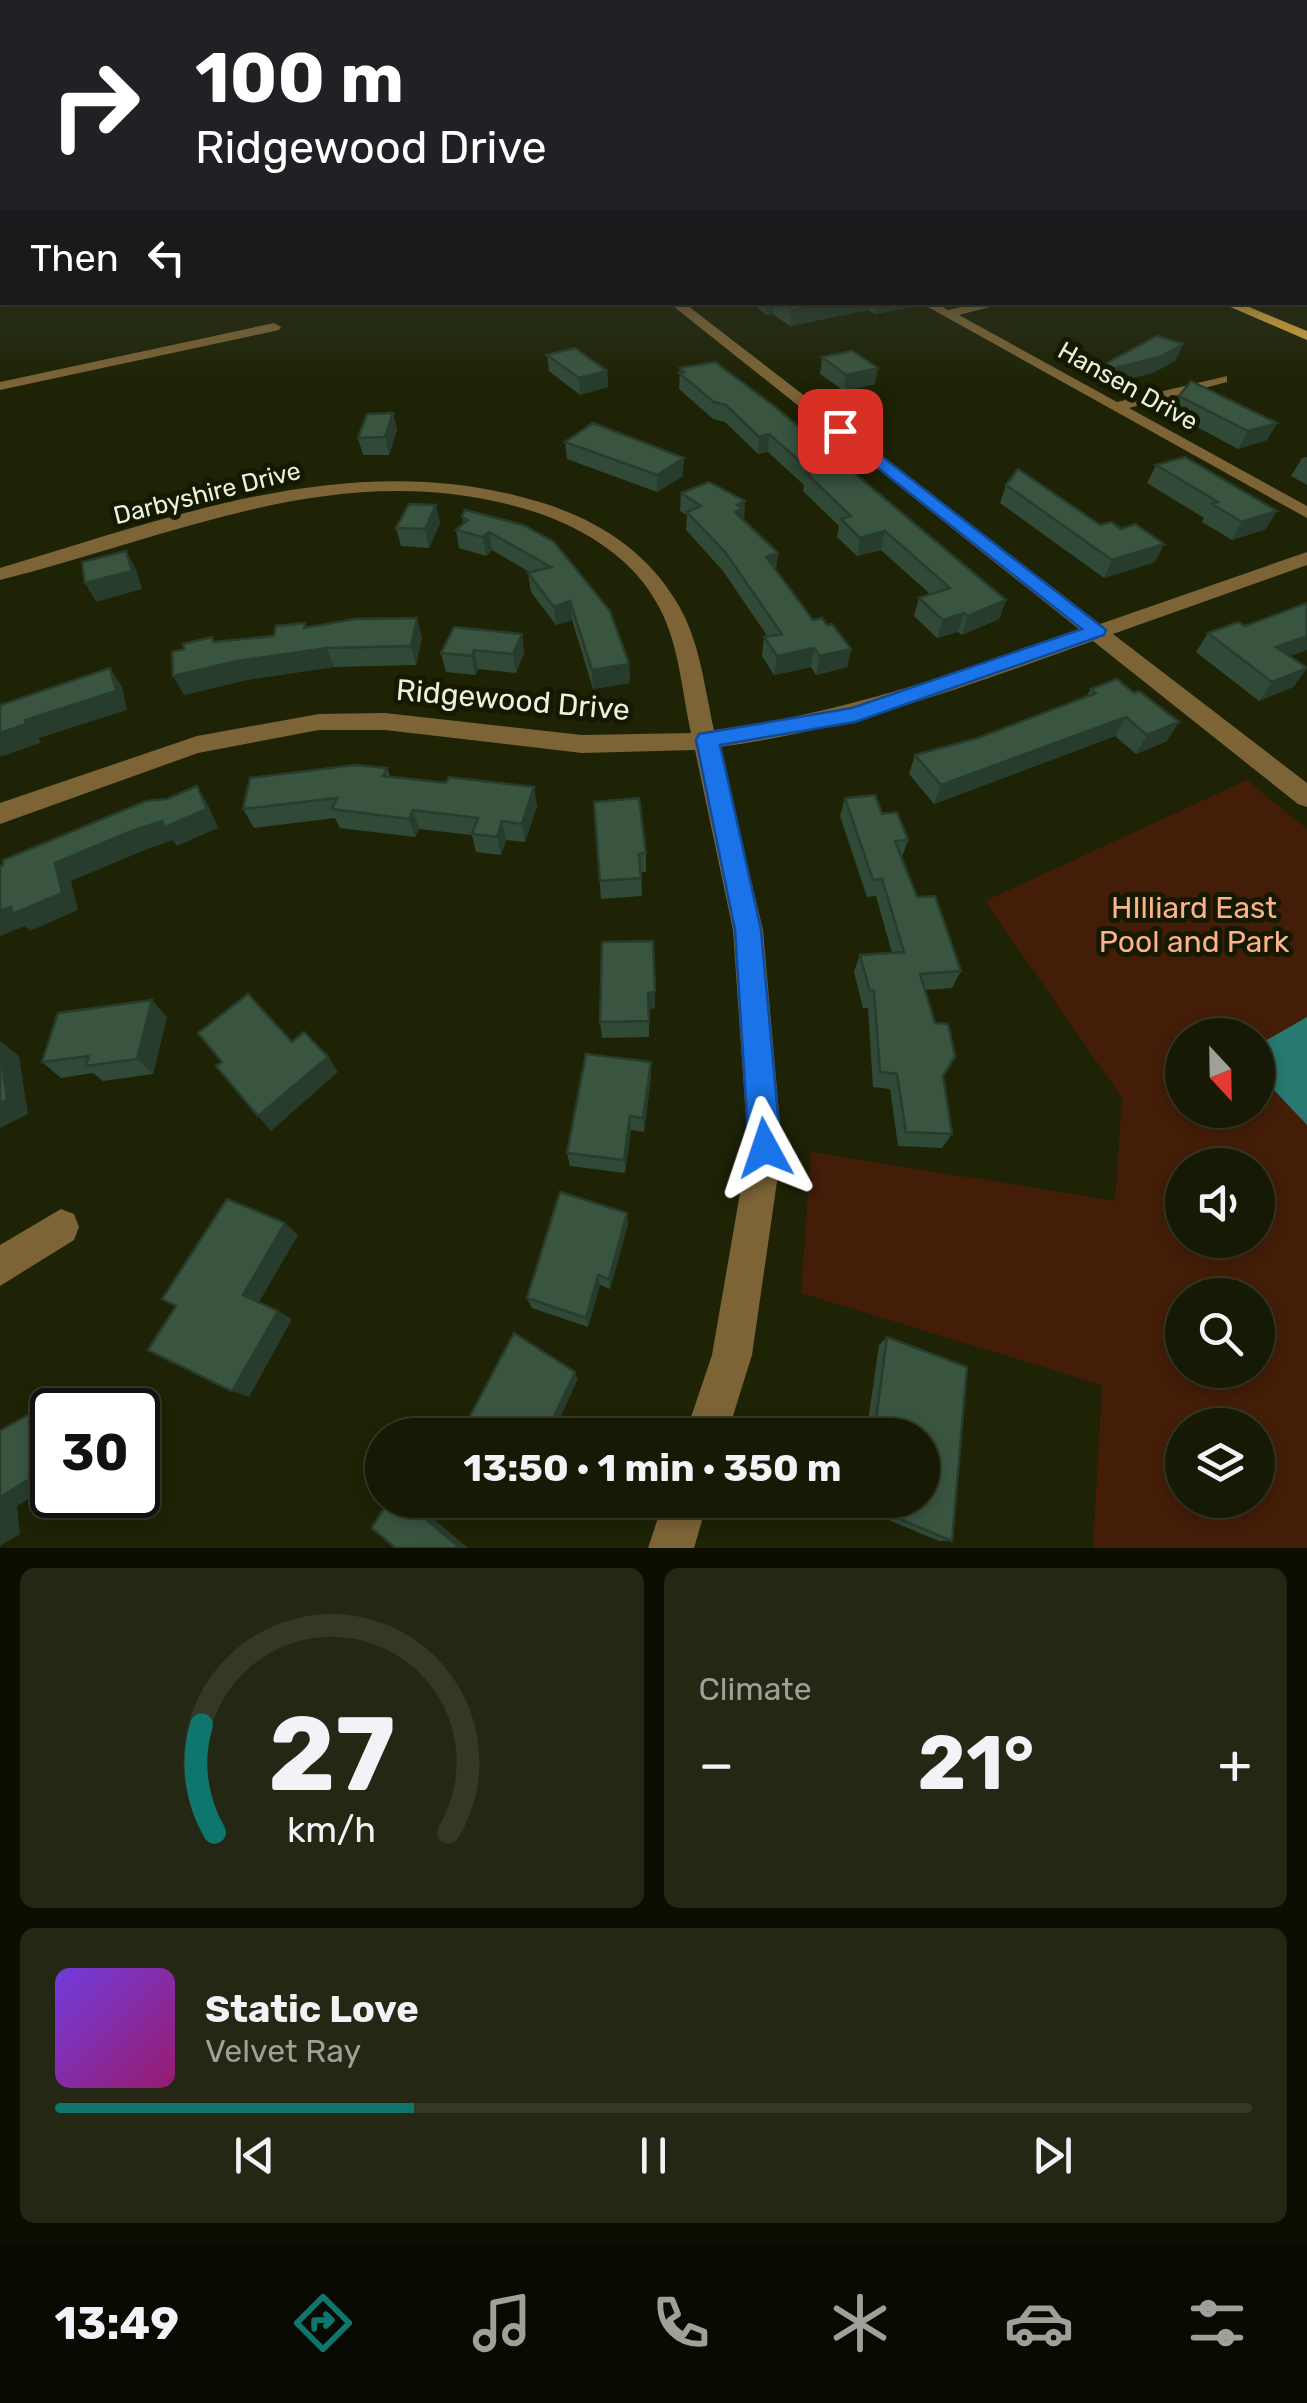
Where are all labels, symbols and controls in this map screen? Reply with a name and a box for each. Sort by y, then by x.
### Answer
text: 100 m [195,37,404,120]
icon: right [30,40,160,170]
text: Ridgewood Drive [195,121,547,174]
icon: left [139,230,194,285]
text: Then [30,235,119,281]
street label: Hansen Drive [1053,336,1203,436]
pin [798,389,883,474]
icon: arrive [813,404,868,459]
street label: Darbyshire Drive [110,456,304,530]
street label: Ridgewood Drive [395,672,631,728]
park label: HIlliard East Pool and Park [1099,890,1290,960]
north arrow [1165,1018,1275,1128]
map controls [1165,1018,1275,1518]
position arrow [713,1096,817,1200]
button: sound [1165,1148,1275,1258]
button: search [1165,1278,1275,1388]
speed limit sign: 30 [30,1388,160,1518]
button: layers [1165,1408,1275,1518]
text: 13:50 · 1 min · 350 m [463,1445,842,1491]
text: Climate [699,1670,812,1708]
text: 27 [268,1693,395,1816]
text: 21° [918,1719,1034,1808]
text: − [699,1732,734,1797]
text: + [1218,1732,1252,1797]
text: km/h [287,1809,376,1851]
text: Static Love [205,1986,419,2032]
text: Velvet Ray [205,2032,361,2070]
icon: previous [227,2128,282,2183]
icon: pause [626,2128,681,2183]
icon: next [1025,2128,1080,2183]
icon: directions [288,2288,358,2358]
icon: music [467,2288,537,2358]
icon: phone [646,2288,716,2358]
icon: climate [825,2288,895,2358]
icon: car [1004,2288,1074,2358]
icon: filters [1182,2288,1252,2358]
text: 13:49 [54,2297,179,2350]

